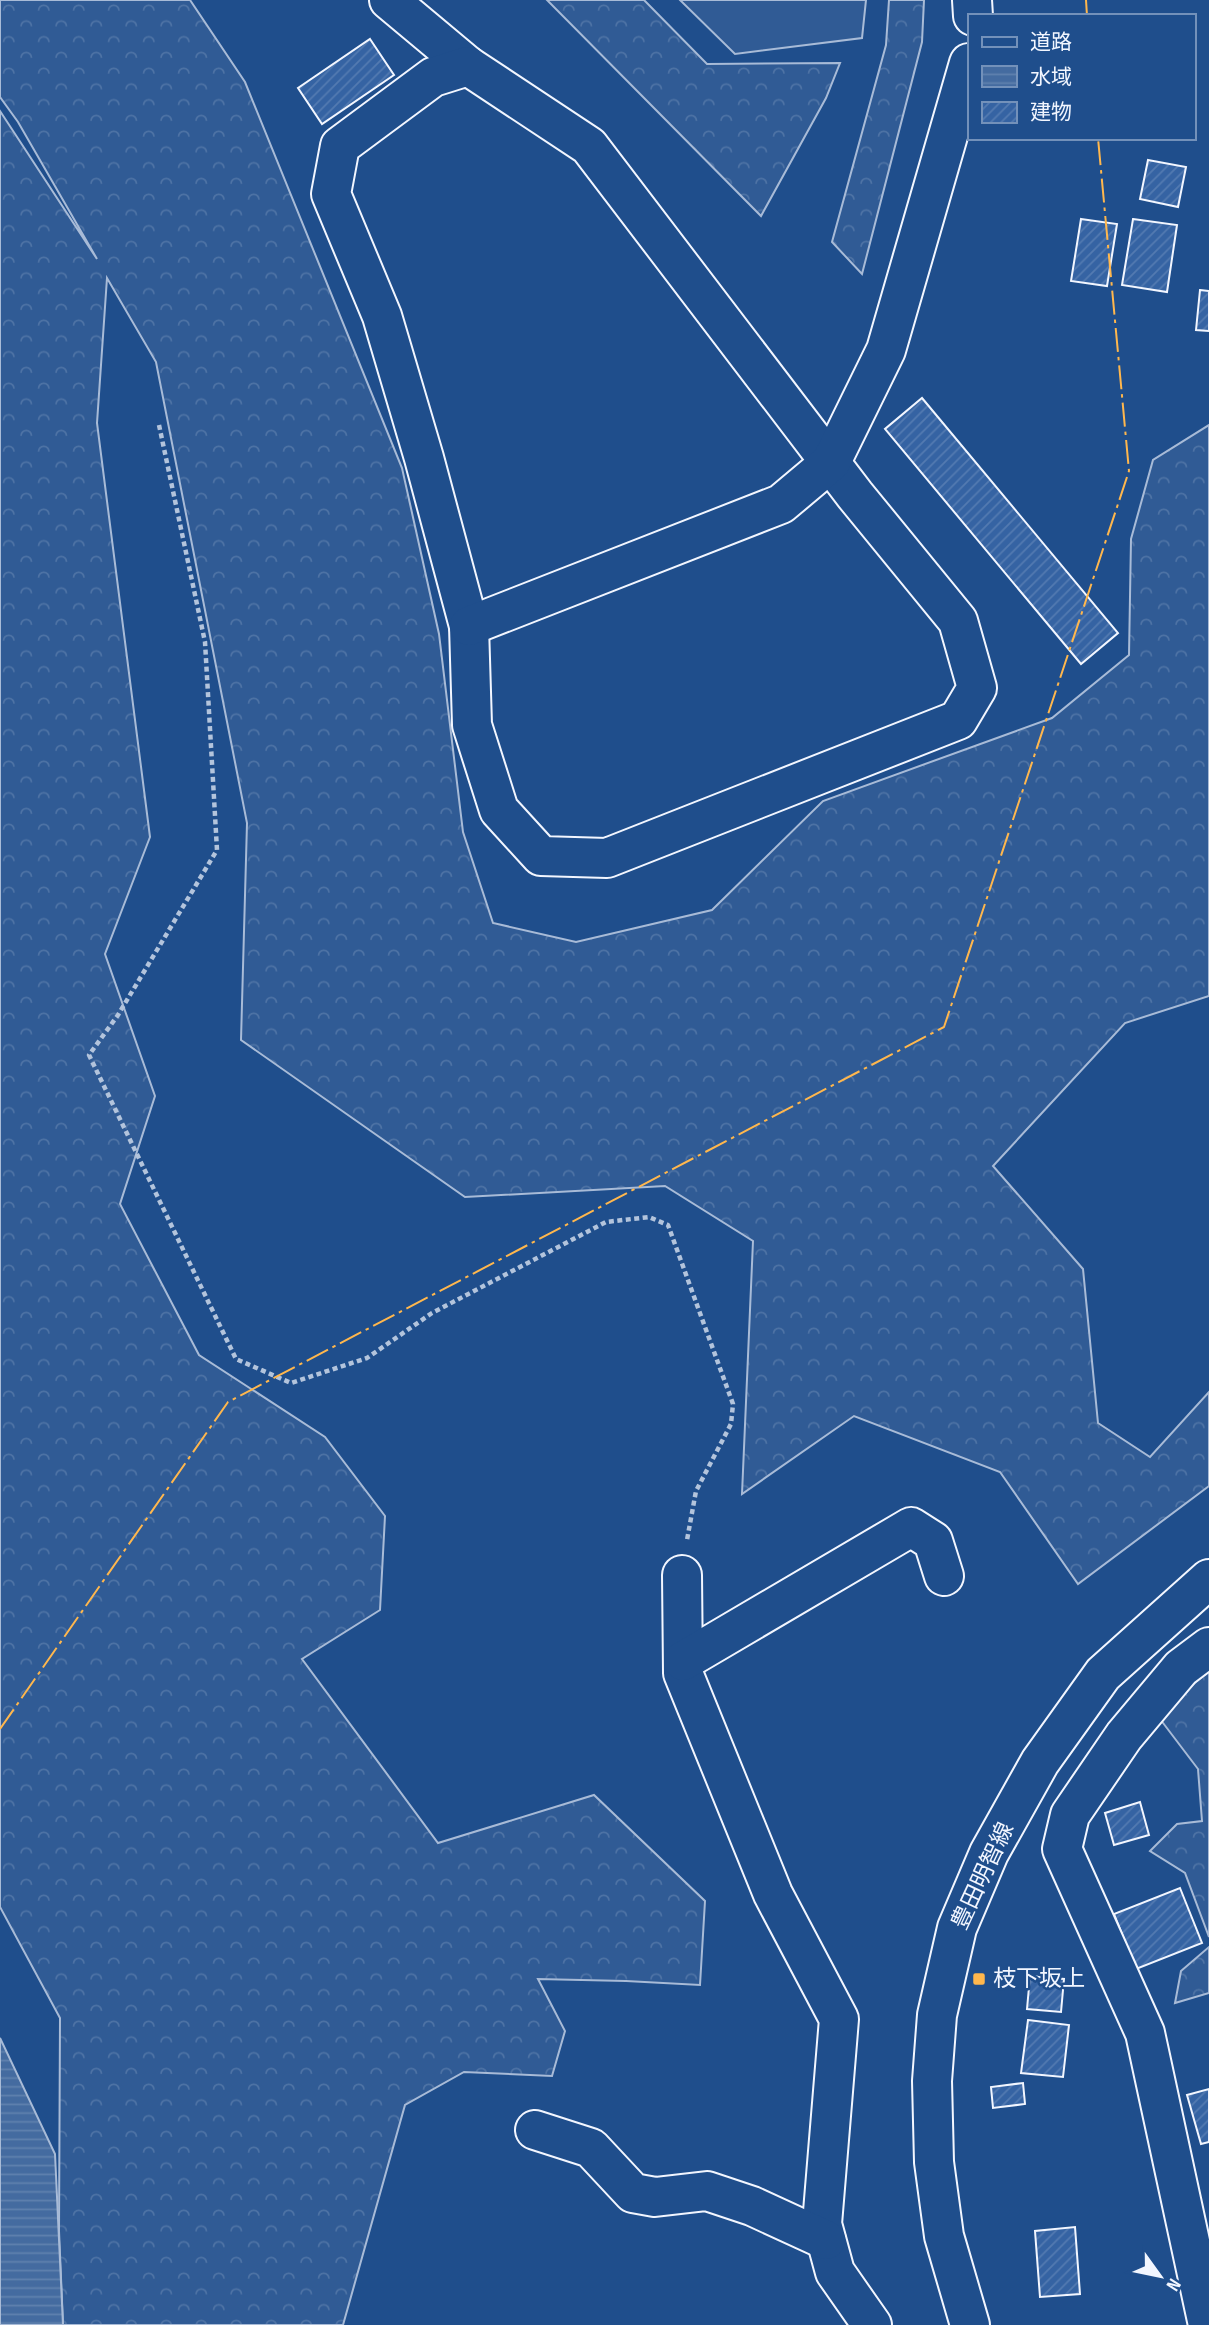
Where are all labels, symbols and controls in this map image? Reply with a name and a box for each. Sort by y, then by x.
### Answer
legend [968,14,1195,140]
text: 道路 [1030,30,1072,55]
text: 水域 [1030,65,1072,90]
text: 建物 [1030,100,1072,125]
street label: 豊田明智線 [946,1818,1020,1934]
place label: 枝下坂上 [993,1965,1085,1993]
marker: 枝下坂上 [971,1971,987,1987]
north arrow [1125,2241,1195,2311]
text: N [1161,2274,1185,2295]

